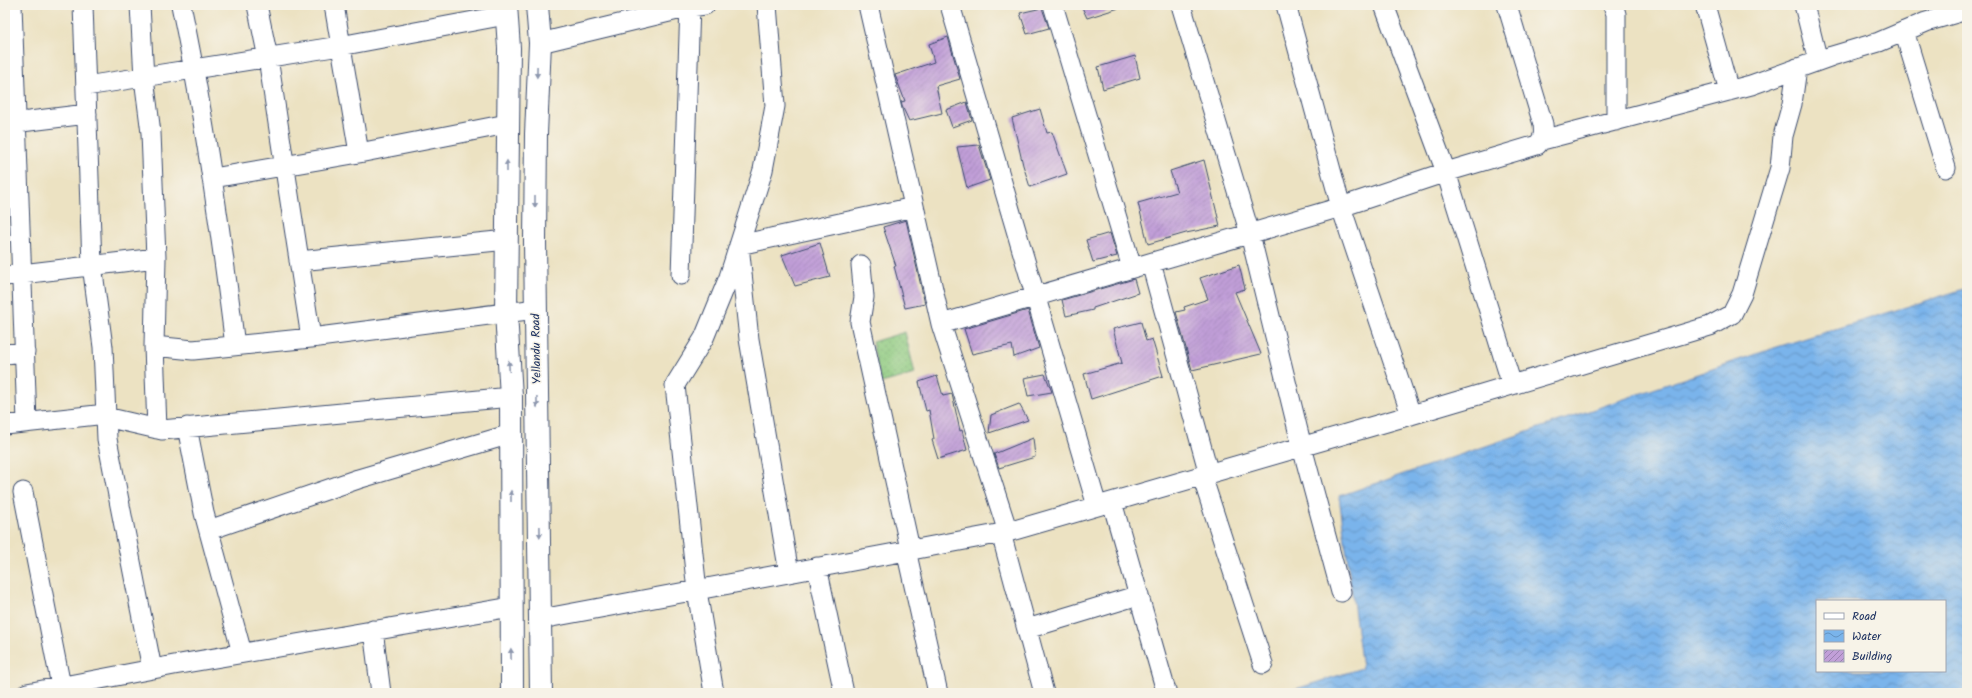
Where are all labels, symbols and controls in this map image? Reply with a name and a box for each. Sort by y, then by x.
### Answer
one-way arrow [534,66,540,79]
one-way arrow [504,159,510,172]
one-way arrow [532,196,538,209]
street label: Yellandu Road [526,312,547,385]
one-way arrow [506,359,512,372]
one-way arrow [534,396,540,409]
one-way arrow [508,489,514,502]
one-way arrow [537,526,543,539]
legend [1816,600,1946,672]
text: Road [1852,607,1877,626]
text: Water [1852,627,1882,646]
one-way arrow [508,647,514,660]
text: Building [1852,647,1892,666]

